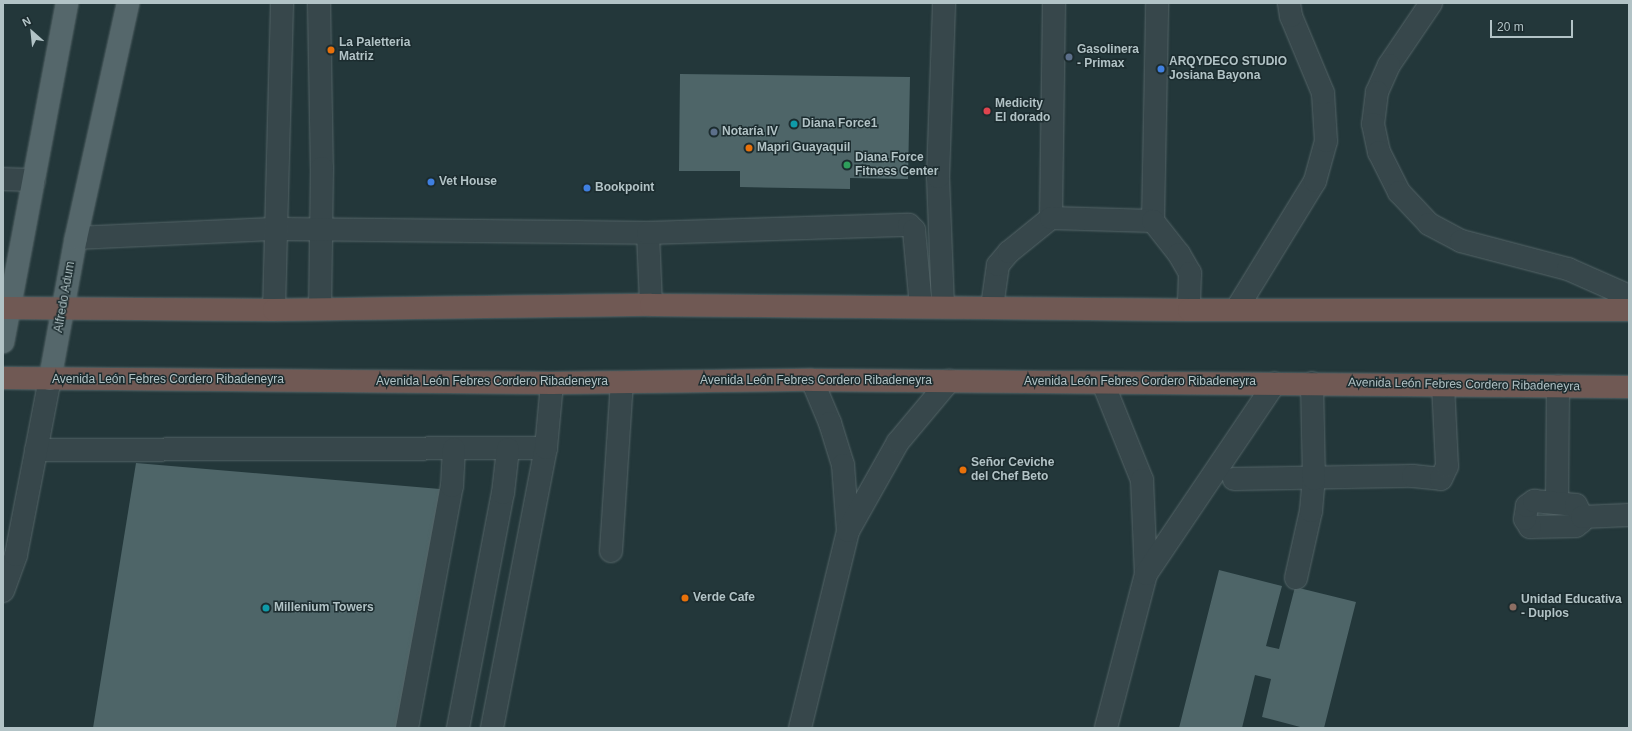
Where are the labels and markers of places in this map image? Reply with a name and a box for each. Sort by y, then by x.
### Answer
place label: La Paletteria Matriz [339,36,410,64]
place label: Gasolinera - Primax [1077,43,1139,71]
marker: La Paletteria Matriz [326,45,336,55]
marker: Gasolinera - Primax [1064,52,1074,62]
place label: ARQYDECO STUDIO Josiana Bayona [1169,55,1287,83]
marker: ARQYDECO STUDIO Josiana Bayona [1156,64,1166,74]
place label: Medicity El dorado [995,97,1050,125]
marker: Medicity El dorado [982,106,992,116]
place label: Diana Force1 [802,117,877,131]
marker: Diana Force1 [789,119,799,129]
place label: Notaría IV [722,125,778,139]
marker: Notaría IV [709,127,719,137]
place label: Mapri Guayaquil [757,141,850,155]
marker: Mapri Guayaquil [744,143,754,153]
place label: Diana Force Fitness Center [855,151,938,179]
marker: Diana Force Fitness Center [842,160,852,170]
place label: Vet House [439,175,497,189]
marker: Vet House [426,177,436,187]
place label: Bookpoint [595,181,654,195]
marker: Bookpoint [582,183,592,193]
place label: Señor Ceviche del Chef Beto [971,456,1054,484]
marker: Señor Ceviche del Chef Beto [958,465,968,475]
place label: Verde Cafe [693,591,755,605]
marker: Verde Cafe [680,593,690,603]
place label: Unidad Educativa - Duplos [1521,593,1622,621]
place label: Millenium Towers [274,601,374,615]
marker: Unidad Educativa - Duplos [1508,602,1518,612]
marker: Millenium Towers [261,603,271,613]

